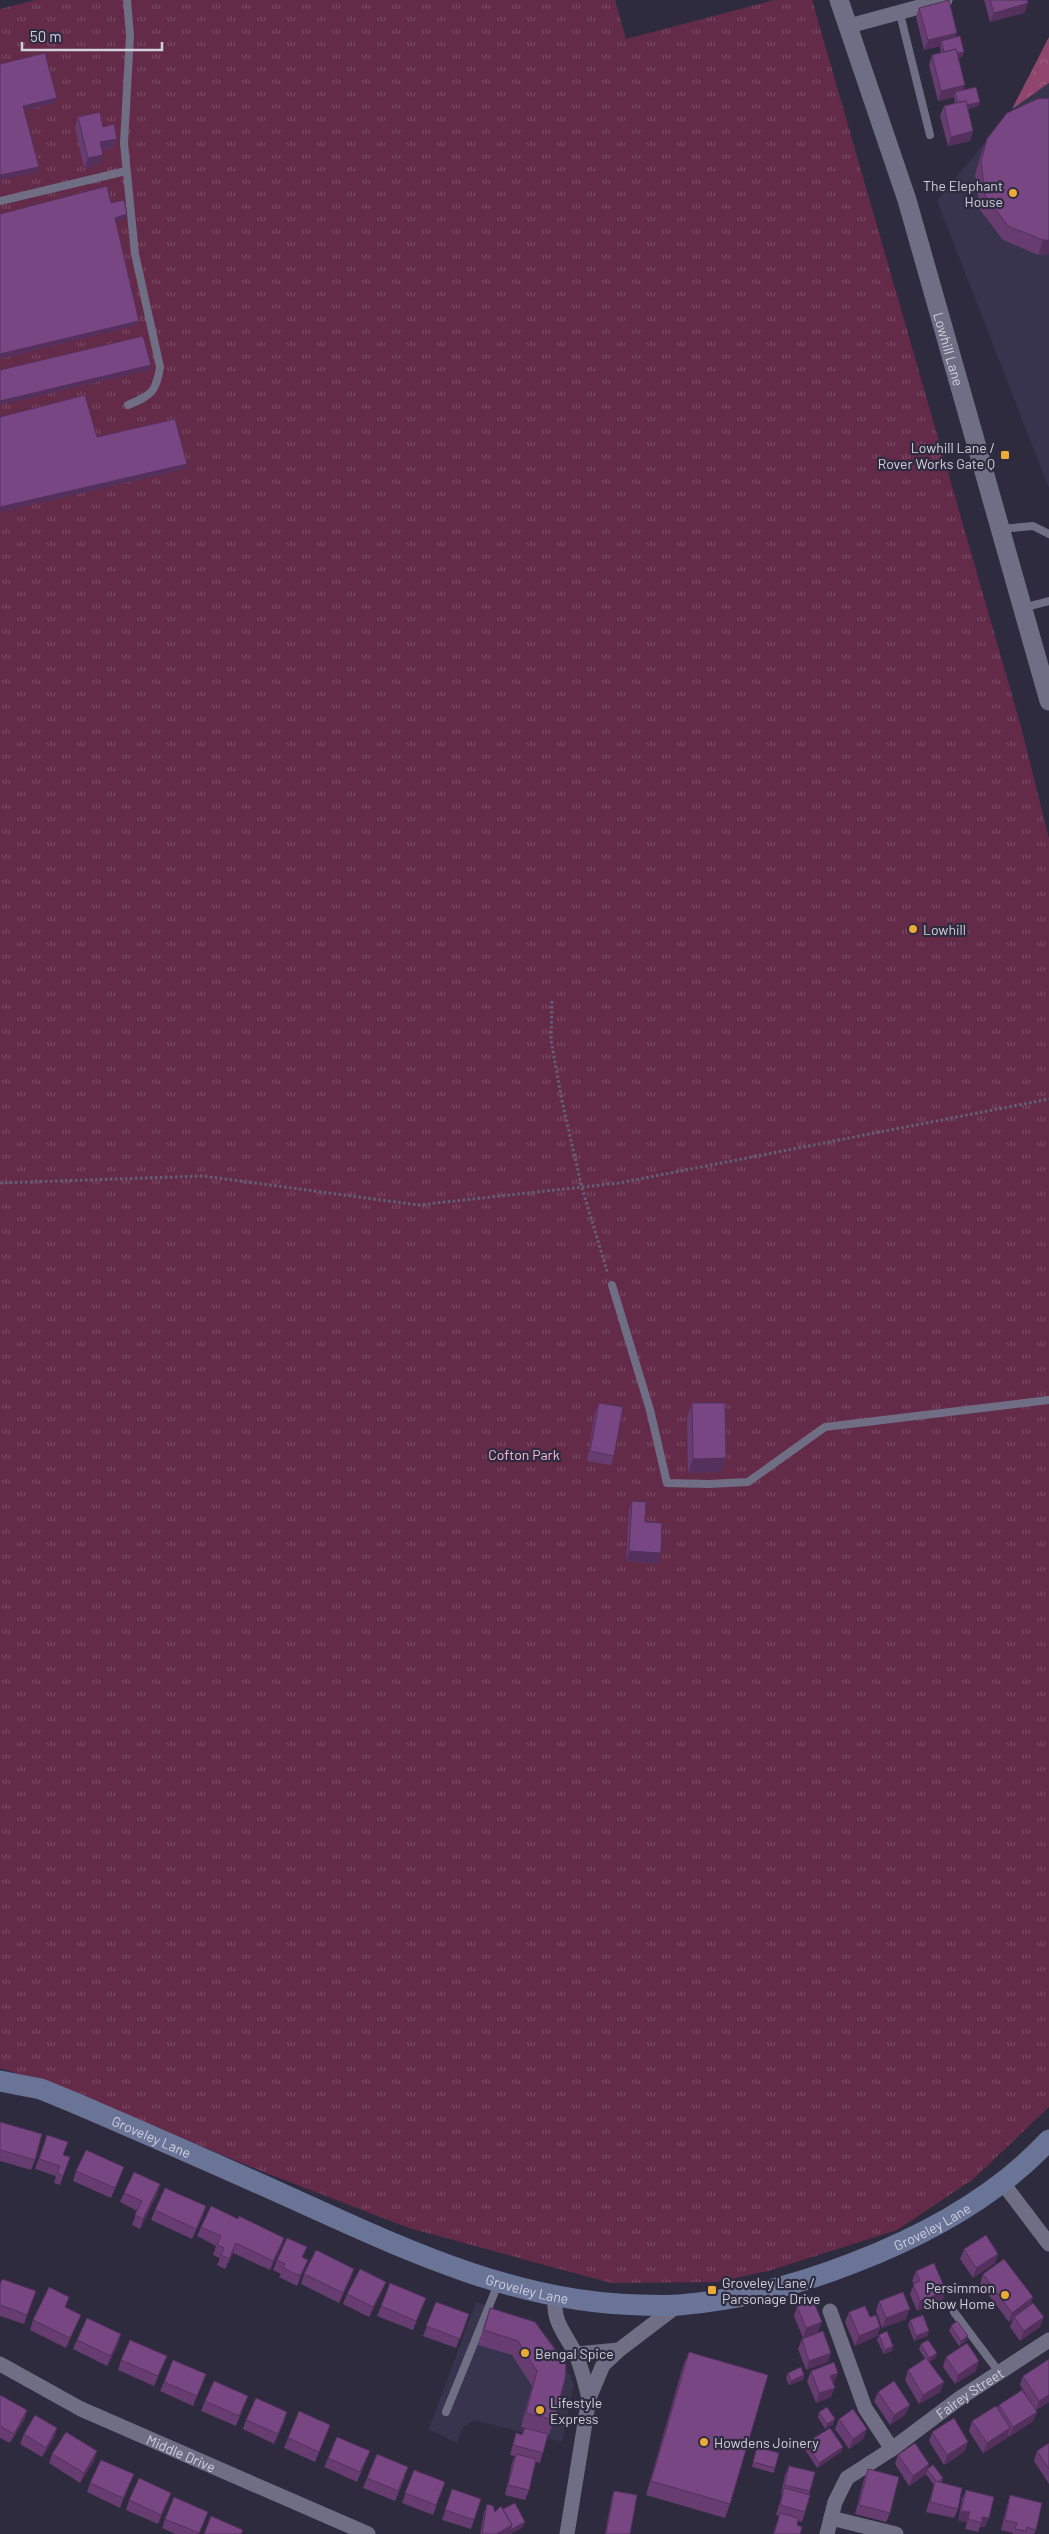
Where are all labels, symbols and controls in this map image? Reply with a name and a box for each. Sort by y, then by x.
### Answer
scale bar [22,20,162,52]
text: 50 m [30,27,62,45]
place label: The Elephant House [923,177,1003,210]
marker: The Elephant House [1007,187,1019,199]
street label: Lowhill Lane [931,310,968,388]
place label: Lowhill Lane / Rover Works Gate Q [878,439,995,472]
marker: Lowhill Lane / Rover Works Gate Q [999,449,1011,461]
place label: Lowhill [923,921,966,938]
marker: Lowhill [907,923,919,935]
park label: Cofton Park [488,1446,560,1463]
street label: Groveley Lane [109,2112,194,2161]
street label: Groveley Lane [891,2199,973,2254]
street label: Groveley Lane [484,2270,570,2307]
place label: Groveley Lane / Parsonage Drive [722,2274,820,2307]
place label: Persimmon Show Home [923,2279,995,2312]
marker: Groveley Lane / Parsonage Drive [706,2284,718,2296]
marker: Persimmon Show Home [999,2289,1011,2301]
place label: Bengal Spice [535,2345,614,2362]
marker: Bengal Spice [519,2347,531,2359]
street label: Fairey Street [932,2364,1006,2422]
place label: Lifestyle Express [550,2394,602,2427]
marker: Lifestyle Express [534,2404,546,2416]
street label: Middle Drive [144,2430,218,2475]
place label: Howdens Joinery [714,2434,819,2451]
marker: Howdens Joinery [698,2436,710,2448]

